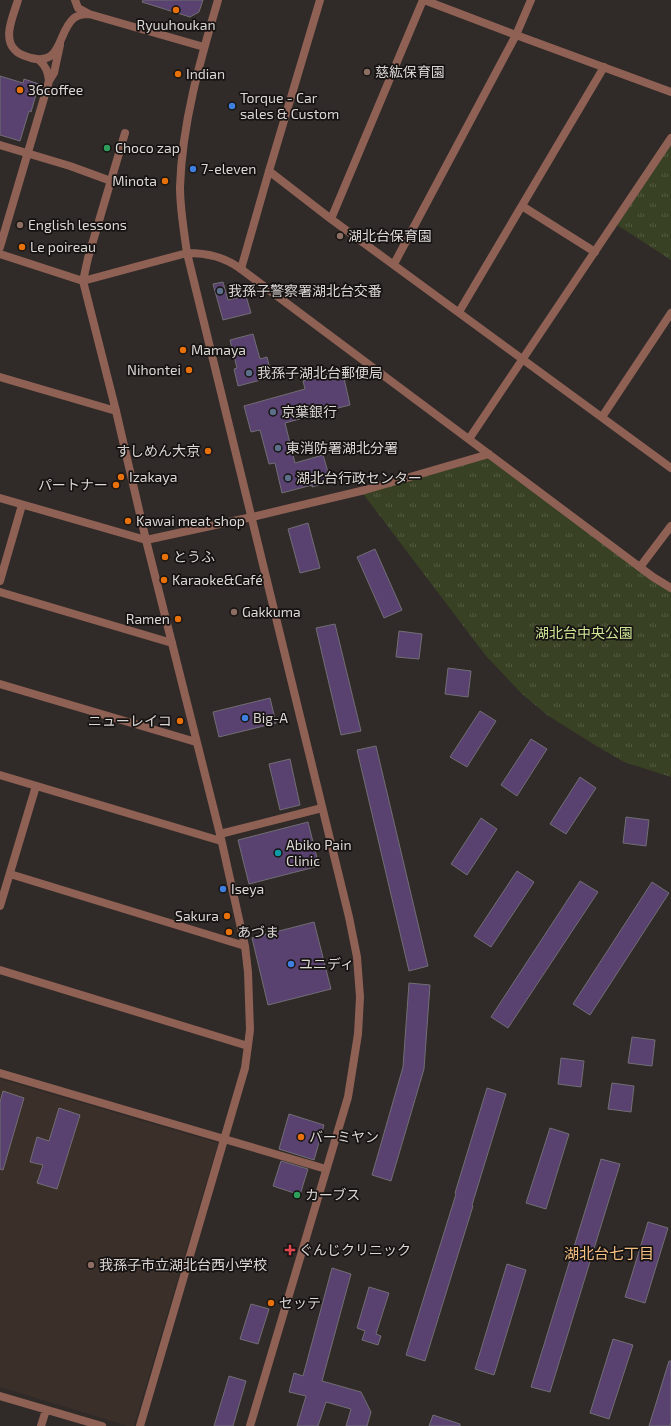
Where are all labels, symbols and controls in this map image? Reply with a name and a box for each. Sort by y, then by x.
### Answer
marker: Ryuuhoukan [171,5,181,15]
place label: Ryuuhoukan [136,16,216,33]
place label: 慈紘保育園 [375,63,445,80]
place label: Indian [186,65,225,82]
marker: 慈紘保育園 [362,67,372,77]
marker: Indian [173,69,183,79]
place label: 36coffee [28,81,83,98]
marker: 36coffee [15,85,25,95]
place label: Torque - Car sales & Custom [240,89,339,122]
marker: Torque - Car sales & Custom [227,101,237,111]
place label: Choco zap [115,139,180,156]
marker: Choco zap [102,143,112,153]
place label: 7-eleven [201,160,256,177]
marker: 7-eleven [188,164,198,174]
place label: Minota [112,172,157,189]
marker: Minota [160,176,170,186]
place label: English lessons [28,216,127,233]
marker: English lessons [15,220,25,230]
place label: 湖北台保育園 [348,227,432,244]
marker: 湖北台保育園 [335,231,345,241]
place label: Le poireau [30,238,96,255]
marker: Le poireau [17,242,27,252]
place label: 我孫子警察署湖北台交番 [228,282,382,299]
marker: 我孫子警察署湖北台交番 [215,286,225,296]
place label: Mamaya [191,341,246,358]
marker: Mamaya [178,345,188,355]
place label: Nihontei [127,361,181,378]
place label: 我孫子湖北台郵便局 [257,364,383,381]
marker: Nihontei [184,365,194,375]
marker: 我孫子湖北台郵便局 [244,368,254,378]
place label: 京葉銀行 [281,403,337,420]
marker: 京葉銀行 [268,407,278,417]
place label: 東消防署湖北分署 [286,439,398,456]
place label: すしめん大京 [116,442,200,459]
marker: 東消防署湖北分署 [273,443,283,453]
marker: すしめん大京 [203,446,213,456]
place label: Izakaya [129,468,177,485]
place label: 湖北台行政センター [296,469,422,486]
marker: Izakaya [116,472,126,482]
marker: 湖北台行政センター [283,473,293,483]
place label: パートナー [38,476,108,493]
marker: パートナー [111,480,121,490]
place label: Kawai meat shop [136,512,245,529]
marker: Kawai meat shop [123,516,133,526]
place label: とうふ [173,548,215,565]
marker: とうふ [160,552,170,562]
place label: Karaoke&Café [172,571,263,588]
marker: Karaoke&Café [159,575,169,585]
place label: Gakkuma [242,603,301,620]
marker: Gakkuma [229,607,239,617]
place label: Ramen [126,610,170,627]
marker: Ramen [173,614,183,624]
park label: 湖北台中央公園 [535,624,633,641]
place label: Big-A [253,709,288,726]
place label: ニューレイコ [88,712,172,729]
marker: Big-A [240,713,250,723]
marker: ニューレイコ [175,716,185,726]
place label: Abiko Pain Clinic [286,836,352,869]
marker: Abiko Pain Clinic [273,848,283,858]
place label: Iseya [231,880,264,897]
marker: Iseya [218,884,228,894]
place label: Sakura [175,907,219,924]
marker: Sakura [222,911,232,921]
place label: あづま [237,923,279,940]
marker: あづま [224,927,234,937]
place label: ユニディ [299,955,354,972]
marker: ユニディ [286,959,296,969]
place label: バーミヤン [309,1128,379,1145]
marker: バーミヤン [296,1132,306,1142]
place label: カーブス [305,1186,360,1203]
marker: カーブス [292,1190,302,1200]
place label: ぐんじクリニック [299,1241,411,1258]
marker: ぐんじクリニック [284,1244,296,1256]
district label: 湖北台七丁目 [564,1244,654,1262]
place label: 我孫子市立湖北台西小学校 [99,1256,267,1273]
marker: 我孫子市立湖北台西小学校 [86,1260,96,1270]
place label: セッテ [279,1294,321,1311]
marker: セッテ [266,1298,276,1308]

